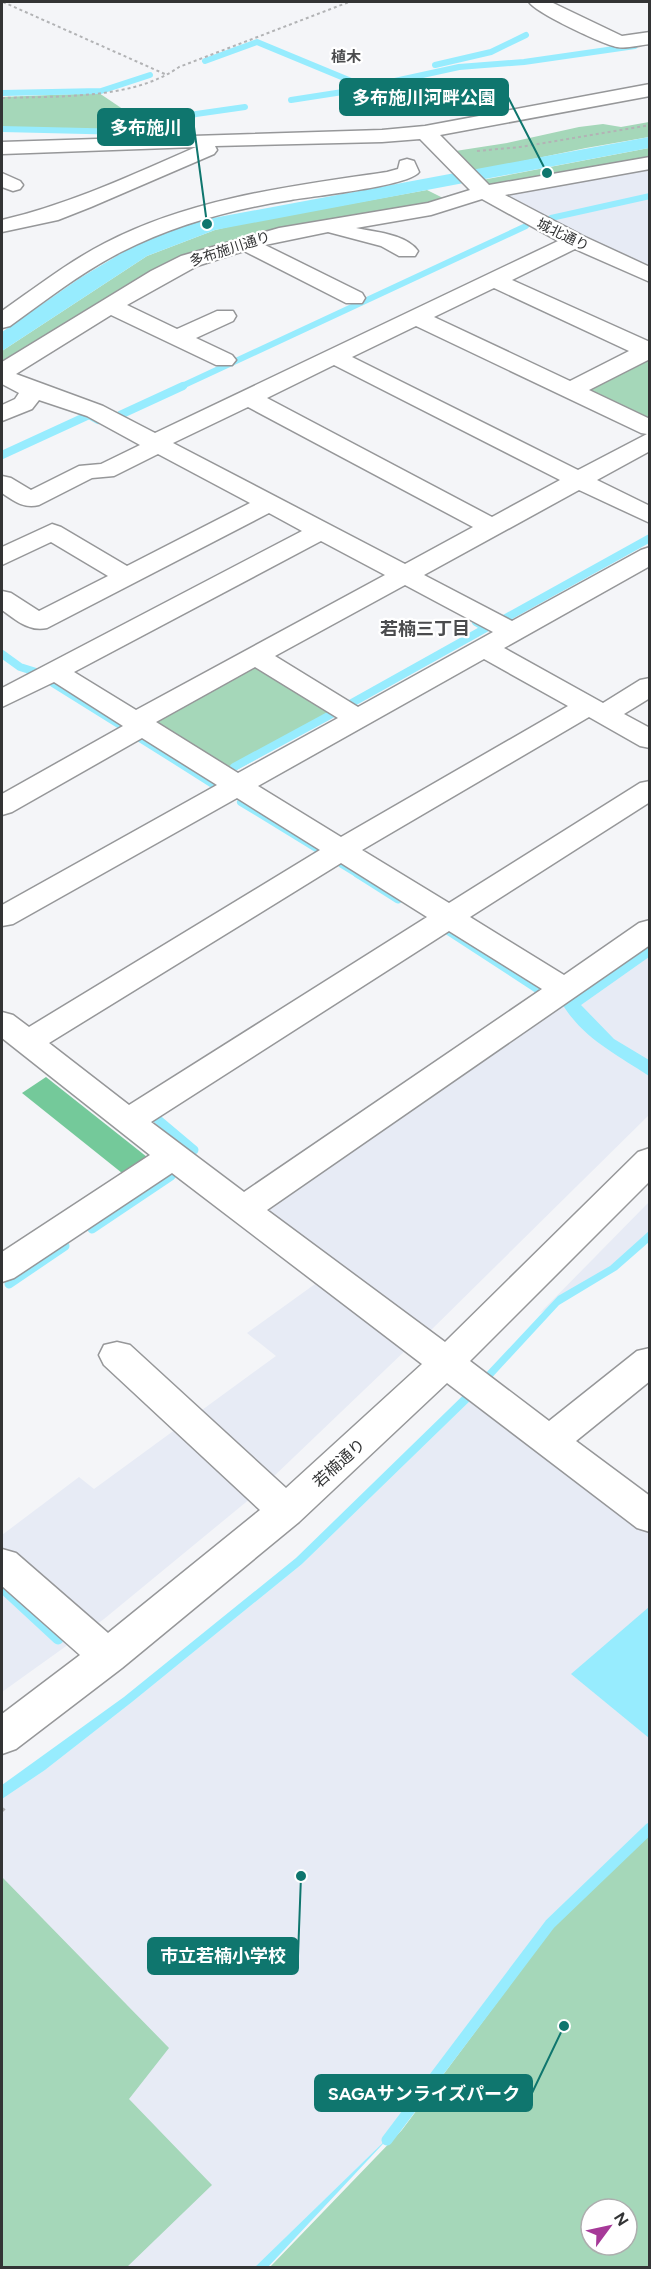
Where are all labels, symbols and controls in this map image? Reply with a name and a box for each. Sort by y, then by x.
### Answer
district label: 植木 [331,48,361,66]
callout: 多布施川河畔公園 [340,79,508,115]
text: 多布施川河畔公園 [352,87,496,109]
callout: 多布施川 [98,109,194,145]
text: 多布施川 [110,117,182,139]
street label: 城北通り [534,215,592,255]
street label: 多布施川通り [187,228,273,270]
district label: 若楠三丁目 [380,618,470,640]
street label: 若楠通り [309,1435,369,1491]
callout: 市立若楠小学校 [148,1938,298,1974]
text: 市立若楠小学校 [160,1945,286,1967]
callout: SAGAサンライズパーク [315,2075,532,2111]
text: SAGAサンライズパーク [328,2083,520,2105]
north arrow [579,2197,639,2257]
text: N [610,2209,632,2229]

